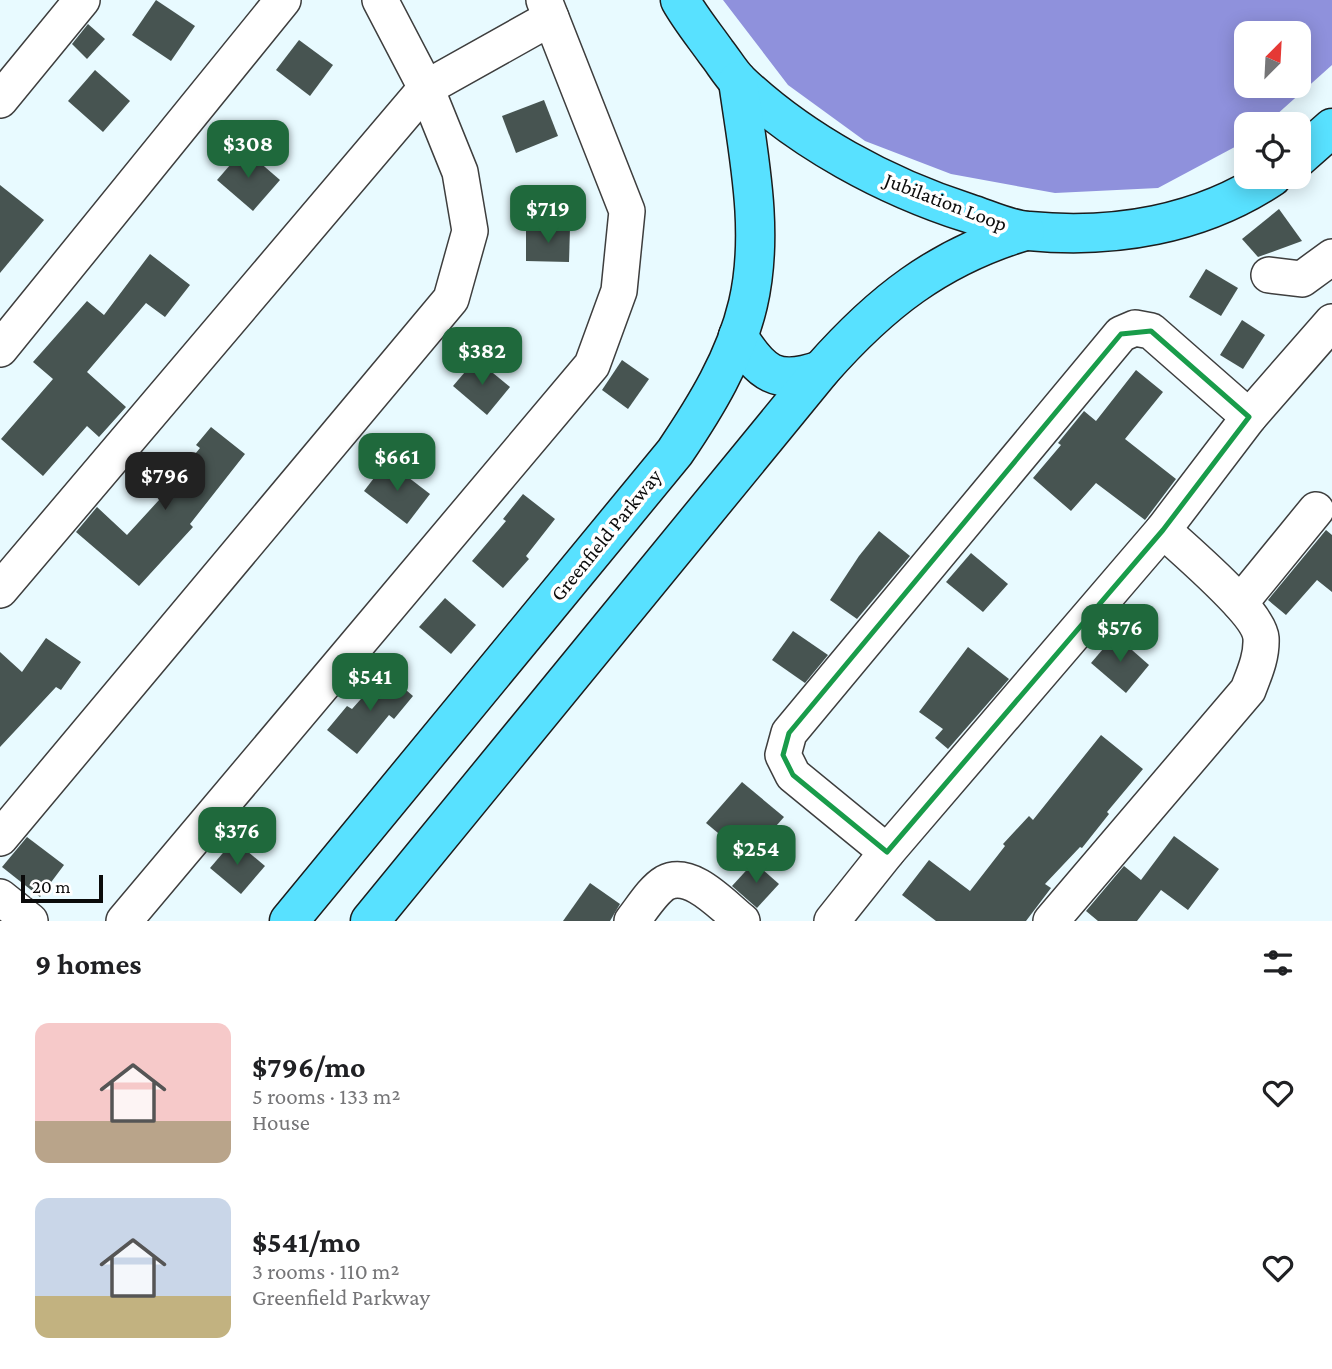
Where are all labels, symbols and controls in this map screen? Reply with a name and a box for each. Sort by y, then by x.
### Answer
north arrow [1234,21,1311,98]
map controls [1234,21,1311,189]
button: locate [1234,112,1311,189]
pin: $308 [207,120,289,180]
text: $308 [223,130,273,156]
street label: Jubilation Loop [879,167,1011,236]
pin: $719 [507,186,589,245]
text: $719 [526,195,570,221]
pin: $382 [441,328,523,387]
text: $382 [458,337,506,363]
pin: $661 [356,434,438,493]
text: $661 [374,443,420,469]
pin: $796 [124,452,206,512]
text: $796 [141,462,189,488]
street label: Greenfield Parkway [546,464,667,606]
pin: $576 [1079,604,1161,664]
text: $576 [1097,614,1143,640]
pin: $541 [329,654,411,713]
text: $541 [348,663,392,689]
pin: $376 [196,808,278,867]
text: $376 [214,817,260,843]
pin: $254 [715,826,797,885]
text: $254 [733,835,779,861]
scale bar [21,872,103,904]
text: 20 m [32,876,71,897]
icon: filters [1259,944,1297,982]
text: 9 homes [35,947,142,980]
text: $796/mo [252,1050,366,1083]
icon: home [91,1051,175,1135]
icon: heart [1259,1074,1297,1112]
text: 5 rooms · 133 m² [252,1083,400,1109]
text: House [252,1109,310,1135]
text: $541/mo [252,1225,361,1258]
icon: home [91,1226,175,1310]
icon: heart [1259,1249,1297,1287]
text: 3 rooms · 110 m² [252,1258,399,1284]
text: Greenfield Parkway [252,1284,430,1310]

